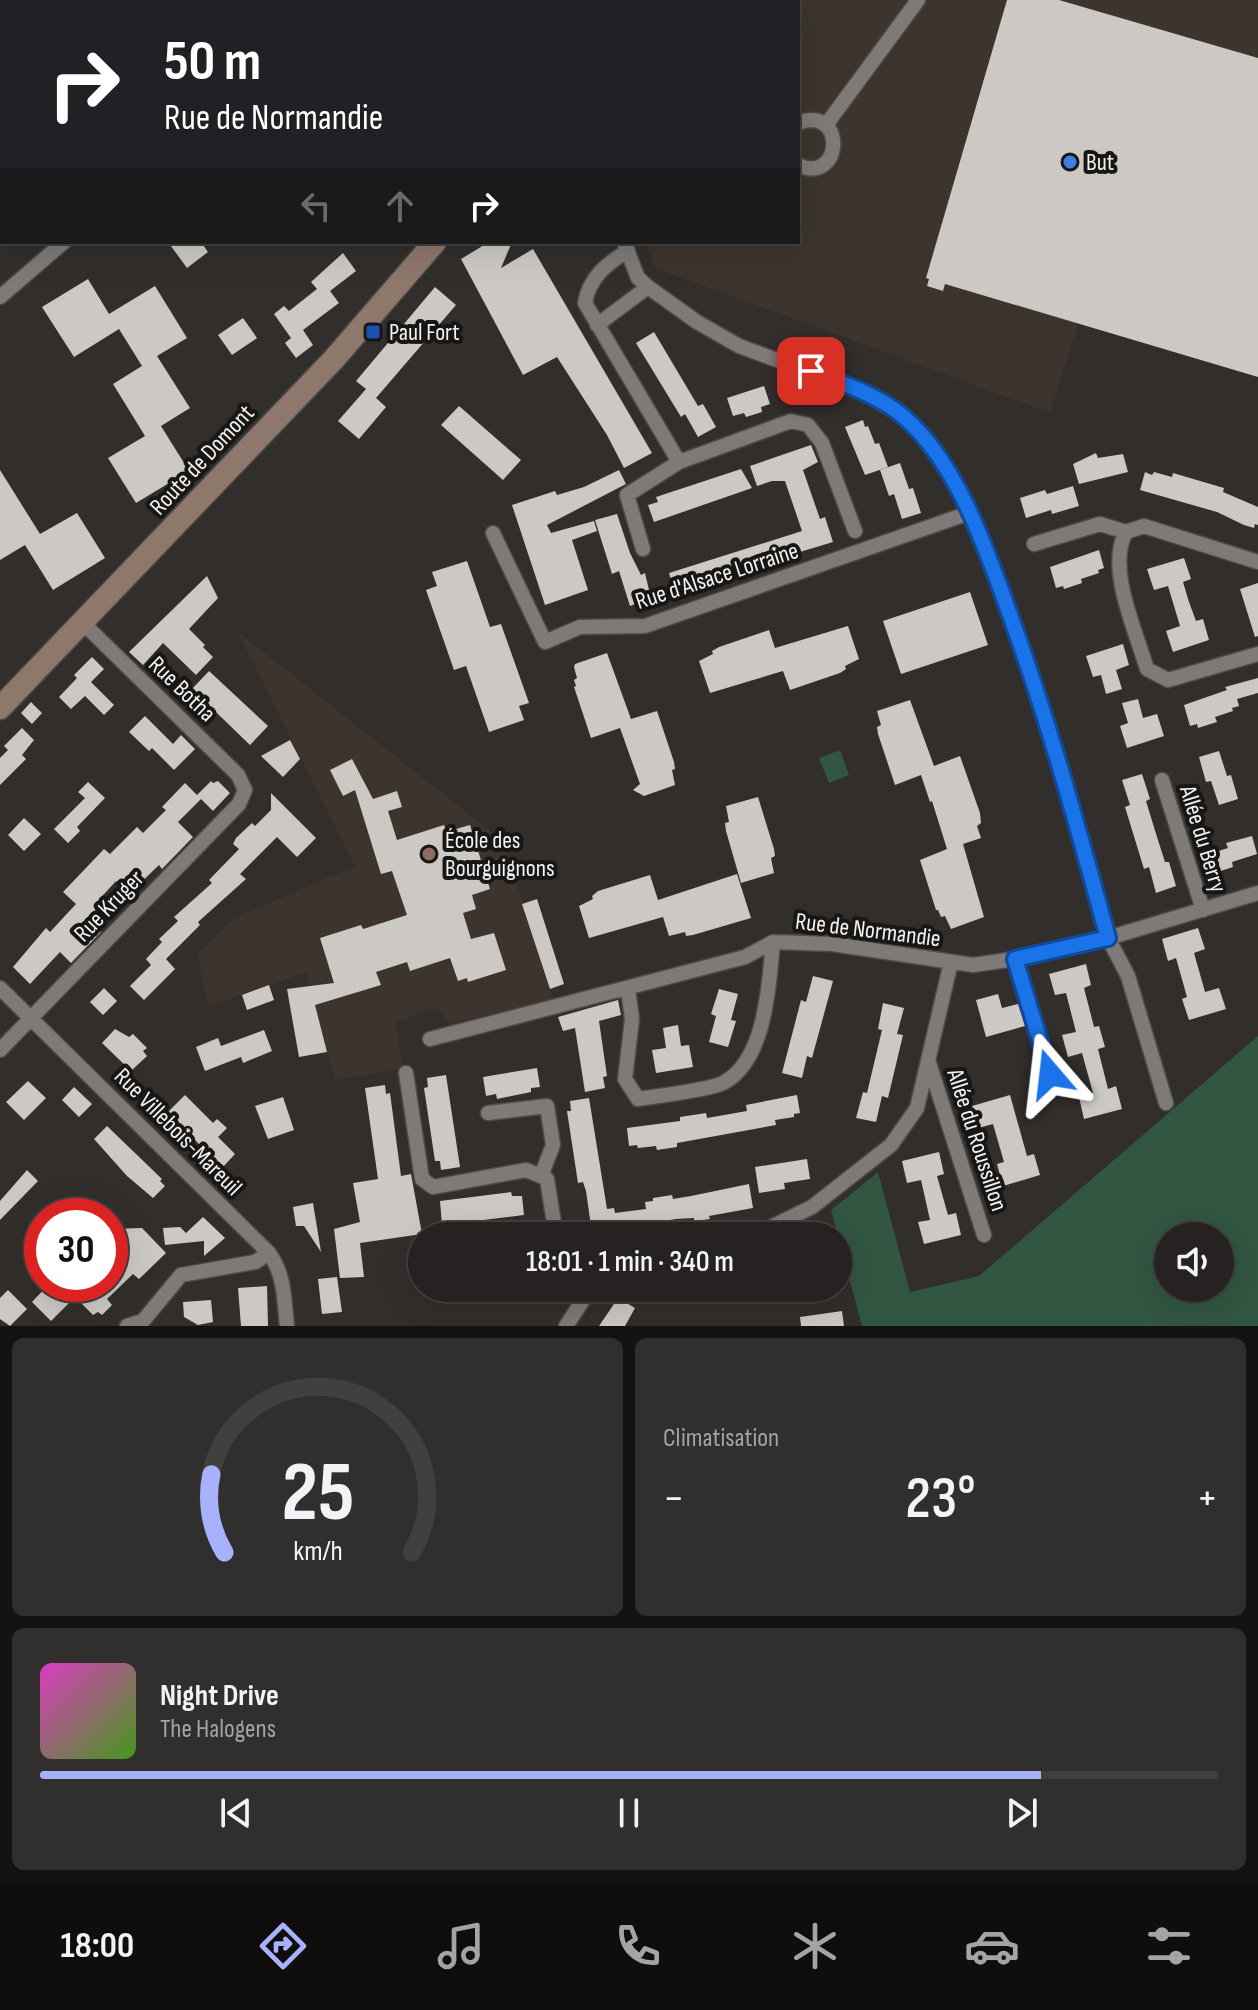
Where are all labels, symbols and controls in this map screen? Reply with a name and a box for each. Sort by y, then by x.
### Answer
text: 50 m [164,29,261,96]
icon: right [32,32,136,136]
text: Rue de Normandie [164,97,383,140]
place label: But [1086,148,1114,177]
marker: But [1061,153,1079,171]
icon: left [294,184,338,228]
icon: ahead [378,184,422,228]
icon: right [462,184,506,228]
place label: Paul Fort [389,318,460,347]
marker: Paul Fort [364,323,382,341]
pin [777,337,845,405]
icon: arrive [789,349,833,393]
street label: Route de Domont [144,399,260,521]
street label: Rue d'Alsace Lorraine [632,536,802,616]
street label: Rue Botha [142,650,222,728]
street label: Allée du Berry [1173,781,1233,896]
place label: École des Bourguignons [445,826,555,883]
marker: École des Bourguignons [420,845,438,863]
street label: Rue Kruger [68,864,150,948]
street label: Rue de Normandie [794,907,942,953]
position arrow [1008,1032,1092,1116]
street label: Rue Villebois-Mareuil [108,1062,248,1202]
street label: Allée du Roussillon [940,1064,1014,1215]
speed limit sign: 30 [24,1198,128,1302]
map controls [1154,1222,1234,1302]
button: sound [1154,1222,1234,1302]
text: 18:01 · 1 min · 340 m [526,1244,734,1280]
text: Climatisation [663,1423,779,1454]
text: 25 [281,1444,354,1544]
text: 23° [905,1463,976,1535]
text: − [663,1472,685,1525]
text: + [1196,1472,1218,1525]
text: km/h [293,1534,342,1569]
text: Night Drive [160,1678,279,1714]
text: The Halogens [160,1714,276,1745]
icon: previous [214,1791,258,1835]
icon: pause [607,1791,651,1835]
icon: next [1000,1791,1044,1835]
icon: directions [255,1918,311,1974]
icon: music [433,1918,489,1974]
icon: phone [610,1918,666,1974]
icon: climate [787,1918,843,1974]
icon: car [964,1918,1020,1974]
icon: filters [1141,1918,1197,1974]
text: 18:00 [61,1925,134,1968]

